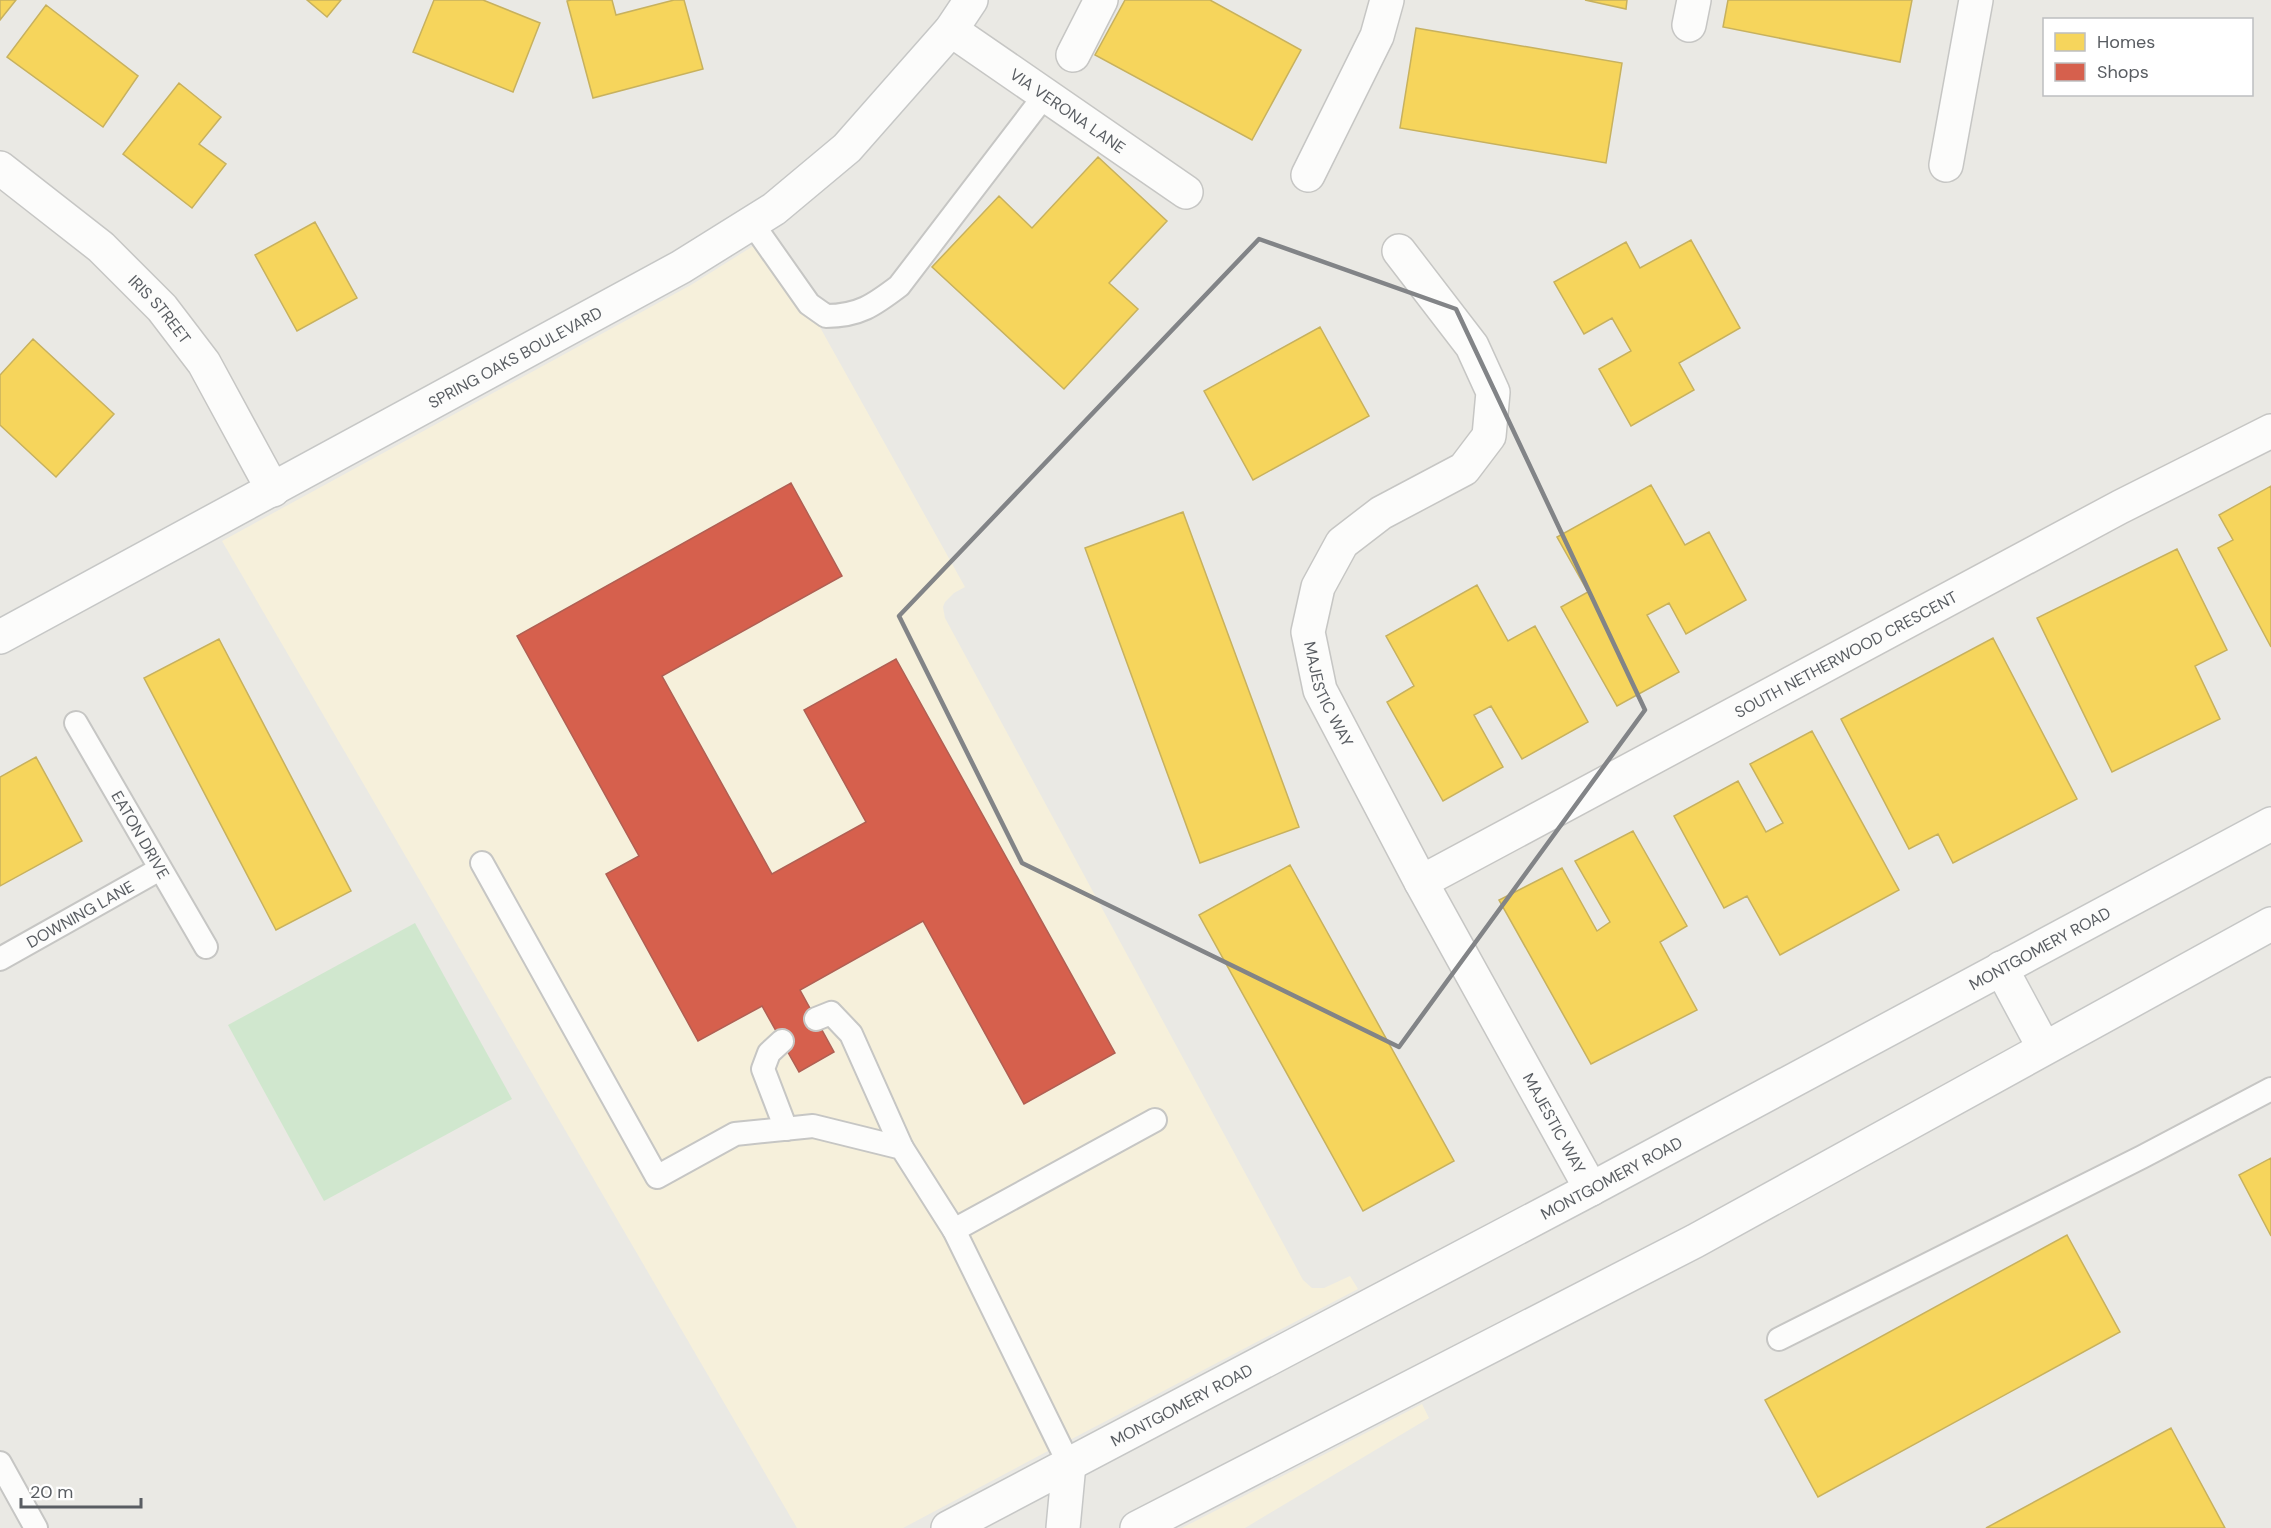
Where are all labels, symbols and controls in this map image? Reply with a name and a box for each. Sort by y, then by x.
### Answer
legend [2043,18,2253,96]
text: Homes [2097,30,2155,54]
text: Shops [2097,60,2149,84]
street label: VIA VERONA LANE [1006,64,1130,158]
street label: IRIS STREET [124,270,195,348]
street label: SPRING OAKS BOULEVARD [425,302,606,413]
street label: SOUTH NETHERWOOD CRESCENT [1731,586,1961,723]
street label: MAJESTIC WAY [1299,640,1358,750]
street label: EATON DRIVE [106,787,174,883]
street label: DOWNING LANE [23,876,138,953]
street label: MONTGOMERY ROAD [1965,902,2114,995]
street label: MAJESTIC WAY [1518,1069,1590,1177]
street label: MONTGOMERY ROAD [1537,1132,1686,1225]
street label: MONTGOMERY ROAD [1107,1359,1256,1451]
scale bar [21,1471,141,1509]
text: 20 m [30,1480,73,1504]

